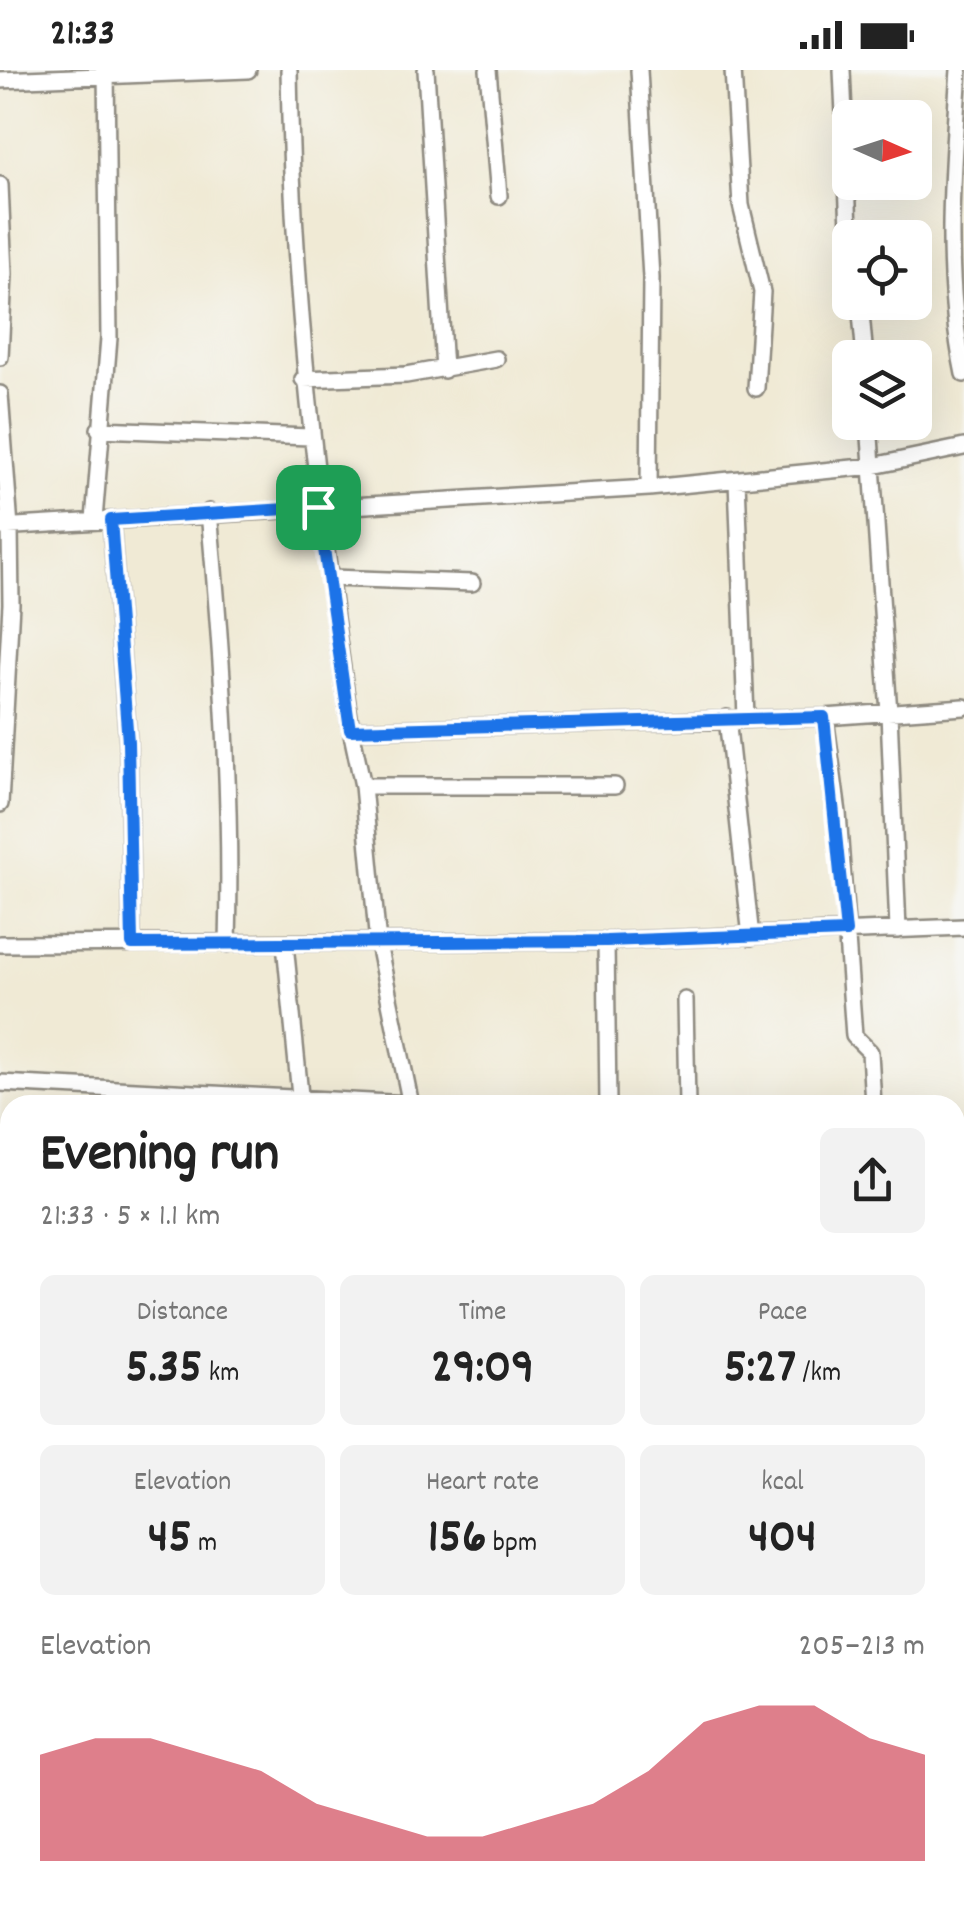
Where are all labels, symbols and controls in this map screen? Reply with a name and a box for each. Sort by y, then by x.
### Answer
text: 21:33 [50,8,115,63]
north arrow [832,100,932,200]
map controls [832,100,932,440]
button: locate [832,220,932,320]
button: layers [832,340,932,440]
pin [276,465,361,550]
icon: arrive [291,480,346,535]
text: Evening run [40,1118,279,1197]
button: share [820,1128,925,1233]
text: 21:33 · 5 × 1.1 km [40,1195,220,1241]
text: Distance [137,1294,228,1334]
text: Time [459,1294,506,1334]
text: Pace [758,1294,807,1334]
text: 5.35 [126,1334,202,1406]
text: 29:09 [431,1334,534,1406]
text: 5:27 [724,1334,796,1406]
text: km [202,1355,239,1395]
text: /km [796,1355,841,1395]
text: Elevation [134,1464,231,1504]
text: Heart rate [426,1464,539,1504]
text: kcal [761,1464,804,1504]
text: 45 [148,1504,192,1576]
text: 156 [428,1504,486,1576]
text: 404 [748,1504,817,1576]
text: m [192,1525,217,1565]
text: bpm [486,1525,537,1565]
text: Elevation [40,1625,151,1671]
text: 205–213 m [798,1625,925,1671]

